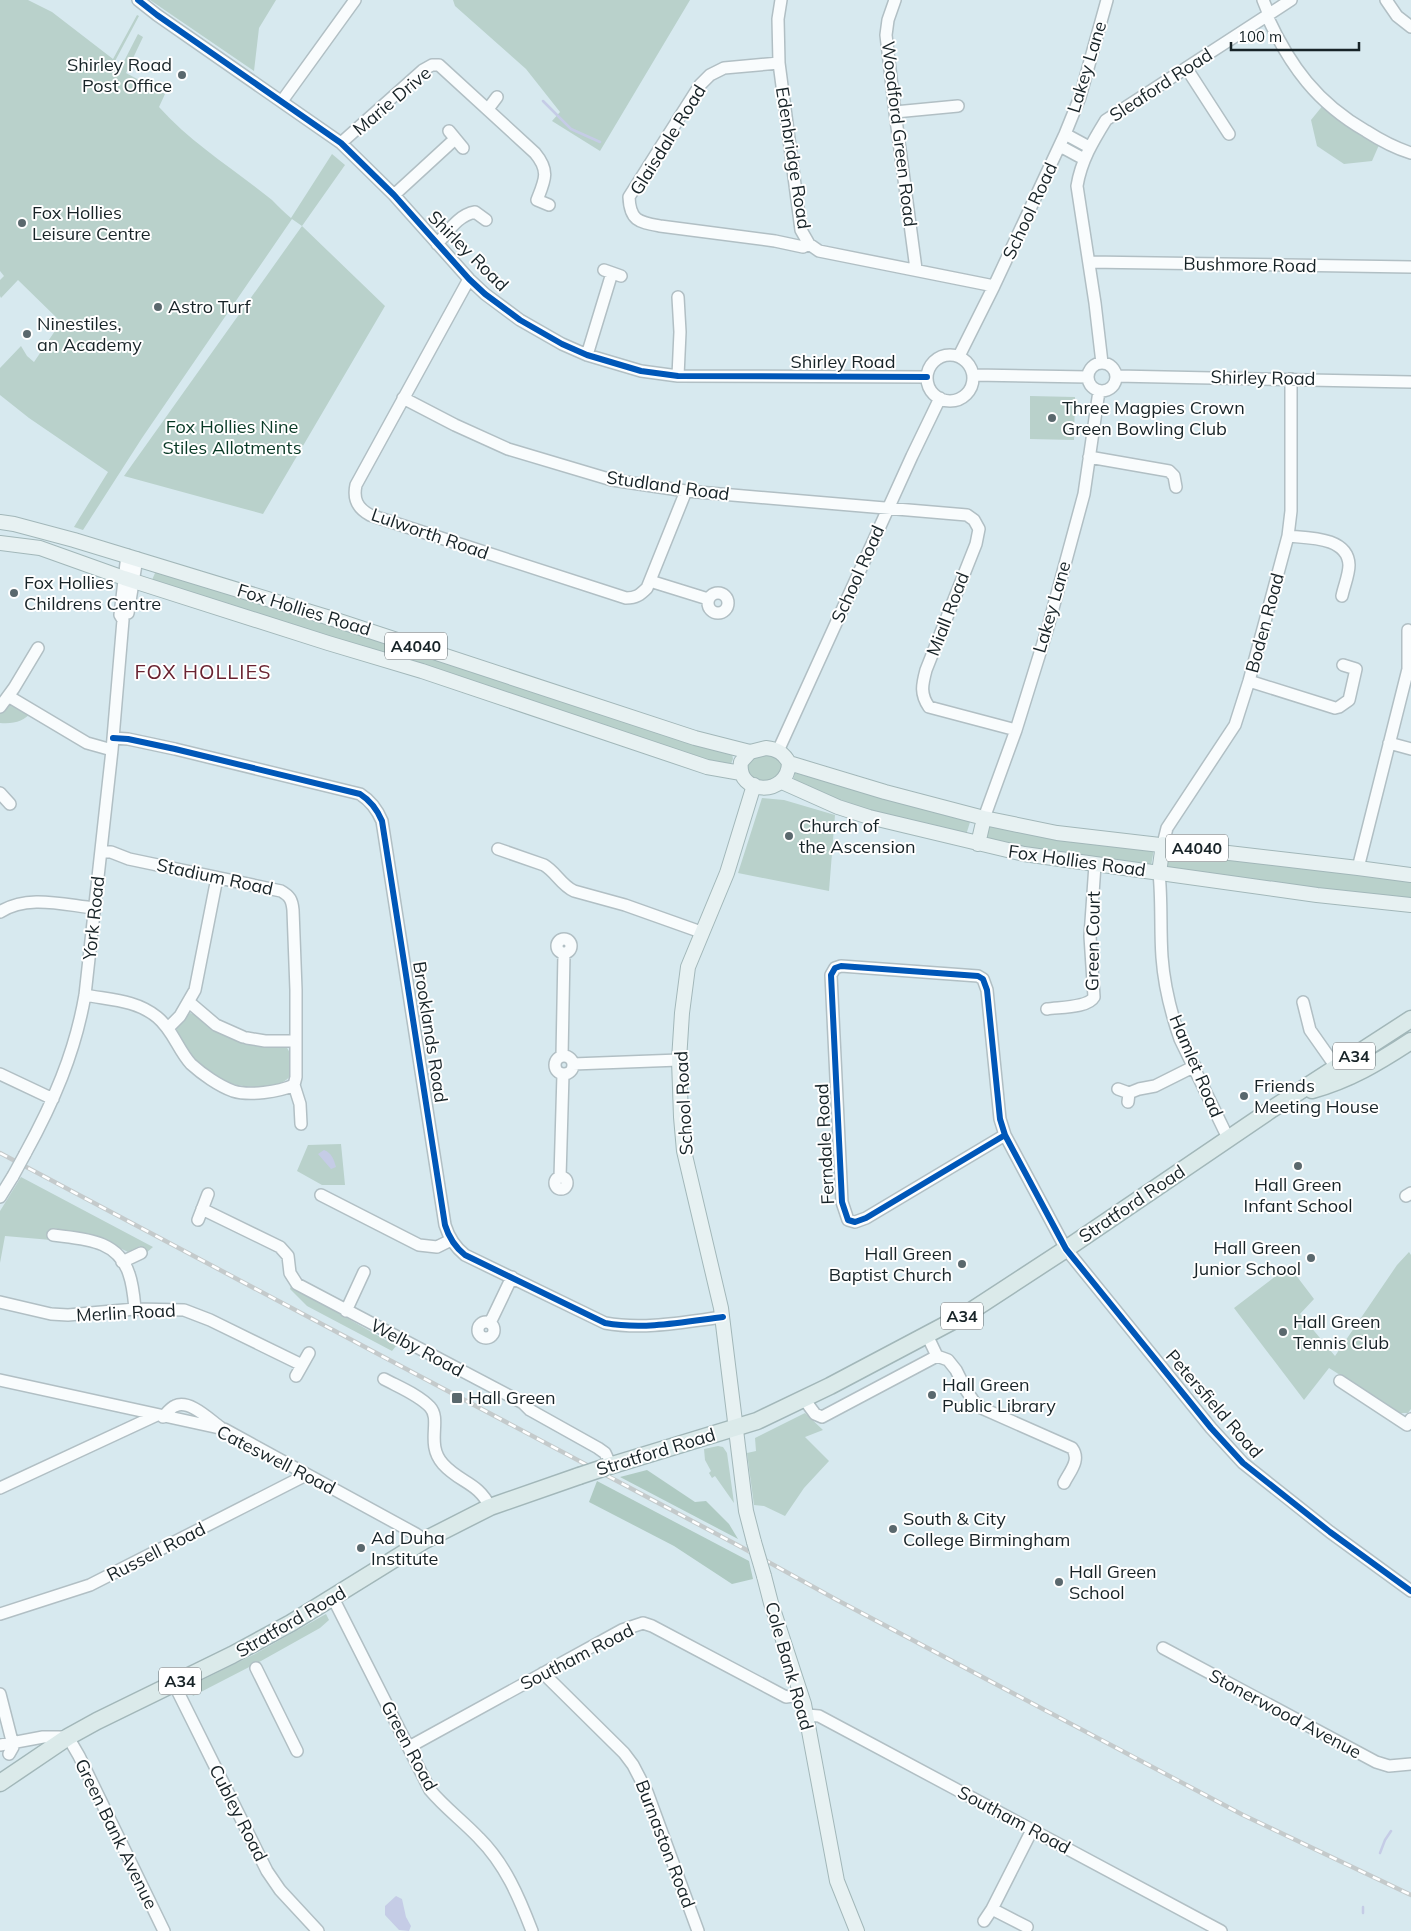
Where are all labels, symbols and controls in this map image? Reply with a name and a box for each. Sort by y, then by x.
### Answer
street label: Lakey Lane [1062,18,1111,115]
scale bar [1231,20,1358,52]
text: 100 m [1238,27,1282,46]
street label: Woodford Green Road [877,40,922,228]
street label: Sleaford Road [1105,43,1217,126]
place label: Shirley Road Post Office [67,53,172,97]
street label: Marie Drive [348,61,435,140]
marker: Shirley Road Post Office [176,69,188,81]
street label: Glaisdale Road [624,80,711,199]
street label: Edenbridge Road [771,85,816,231]
street label: School Road [997,159,1062,263]
place label: Fox Hollies Leisure Centre [32,201,151,245]
street label: Shirley Road [423,205,514,296]
marker: Fox Hollies Leisure Centre [16,217,28,229]
street label: Bushmore Road [1183,252,1317,277]
place label: Astro Turf [168,295,252,318]
marker: Astro Turf [152,301,164,313]
place label: Ninestiles, an Academy [37,312,142,356]
marker: Ninestiles, an Academy [21,328,33,340]
street label: Shirley Road [791,350,895,373]
street label: Shirley Road [1210,365,1316,390]
place label: Three Magpies Crown Green Bowling Club [1062,396,1245,440]
marker: Three Magpies Crown Green Bowling Club [1046,412,1058,424]
park label: Fox Hollies Nine Stiles Allotments [162,415,302,459]
street label: Studland Road [605,465,731,506]
street label: Lulworth Road [368,503,492,564]
street label: School Road [826,521,889,626]
street label: Lakey Lane [1027,558,1076,655]
street label: Miall Road [921,569,974,659]
street label: Boden Road [1240,570,1289,675]
place label: Fox Hollies Childrens Centre [24,571,161,615]
street label: Fox Hollies Road [234,578,374,641]
marker: Fox Hollies Childrens Centre [8,587,20,599]
road number: A4040 [385,632,447,659]
district label: FOX HOLLIES [135,659,271,684]
place label: Church of the Ascension [799,814,916,858]
marker: Church of the Ascension [783,830,795,842]
road number: A4040 [1166,834,1228,861]
street label: Fox Hollies Road [1007,839,1147,882]
street label: Stadium Road [155,853,275,900]
street label: York Road [78,875,109,962]
street label: Green Court [1080,891,1105,991]
street label: Brooklands Road [408,960,453,1104]
street label: Hamlet Road [1164,1011,1228,1121]
road number: A34 [1333,1042,1375,1070]
street label: School Road [669,1050,698,1156]
place label: Friends Meeting House [1254,1074,1379,1118]
street label: Ferndale Road [810,1083,839,1205]
marker: Friends Meeting House [1238,1090,1250,1102]
street label: Stratford Road [1074,1160,1189,1248]
marker: Hall Green Infant School [1292,1160,1304,1172]
place label: Hall Green Infant School [1243,1173,1353,1217]
place label: Hall Green Junior School [1193,1236,1301,1280]
place label: Hall Green Baptist Church [829,1242,952,1286]
marker: Hall Green Junior School [1305,1252,1317,1264]
marker: Hall Green Baptist Church [956,1258,968,1270]
street label: Merlin Road [76,1298,176,1327]
road number: A34 [941,1302,983,1330]
place label: Hall Green Tennis Club [1293,1310,1389,1354]
street label: Welby Road [367,1313,468,1382]
marker: Hall Green Tennis Club [1277,1326,1289,1338]
street label: Petersfield Road [1161,1345,1268,1463]
place label: Hall Green Public Library [942,1373,1056,1417]
place label: Hall Green [468,1386,556,1409]
marker: Hall Green Public Library [926,1389,938,1401]
marker: Hall Green [450,1391,464,1405]
street label: Cateswell Road [213,1420,339,1499]
street label: Stratford Road [594,1423,718,1481]
place label: South & City College Birmingham [903,1507,1070,1551]
street label: Russell Road [102,1517,209,1586]
marker: South & City College Birmingham [887,1523,899,1535]
place label: Ad Duha Institute [371,1526,445,1570]
marker: Ad Duha Institute [355,1542,367,1554]
place label: Hall Green School [1069,1560,1157,1604]
marker: Hall Green School [1053,1576,1065,1588]
street label: Stratford Road [232,1581,350,1662]
street label: Cole Bank Road [760,1599,819,1733]
street label: Southam Road [516,1618,637,1695]
street label: Stonerwood Avenue [1205,1664,1365,1763]
road number: A34 [159,1668,201,1694]
street label: Green Road [376,1697,443,1795]
street label: Green Bank Avenue [70,1755,163,1913]
street label: Cubley Road [204,1760,273,1865]
street label: Burnaston Road [631,1777,700,1911]
street label: Southam Road [954,1780,1074,1859]

